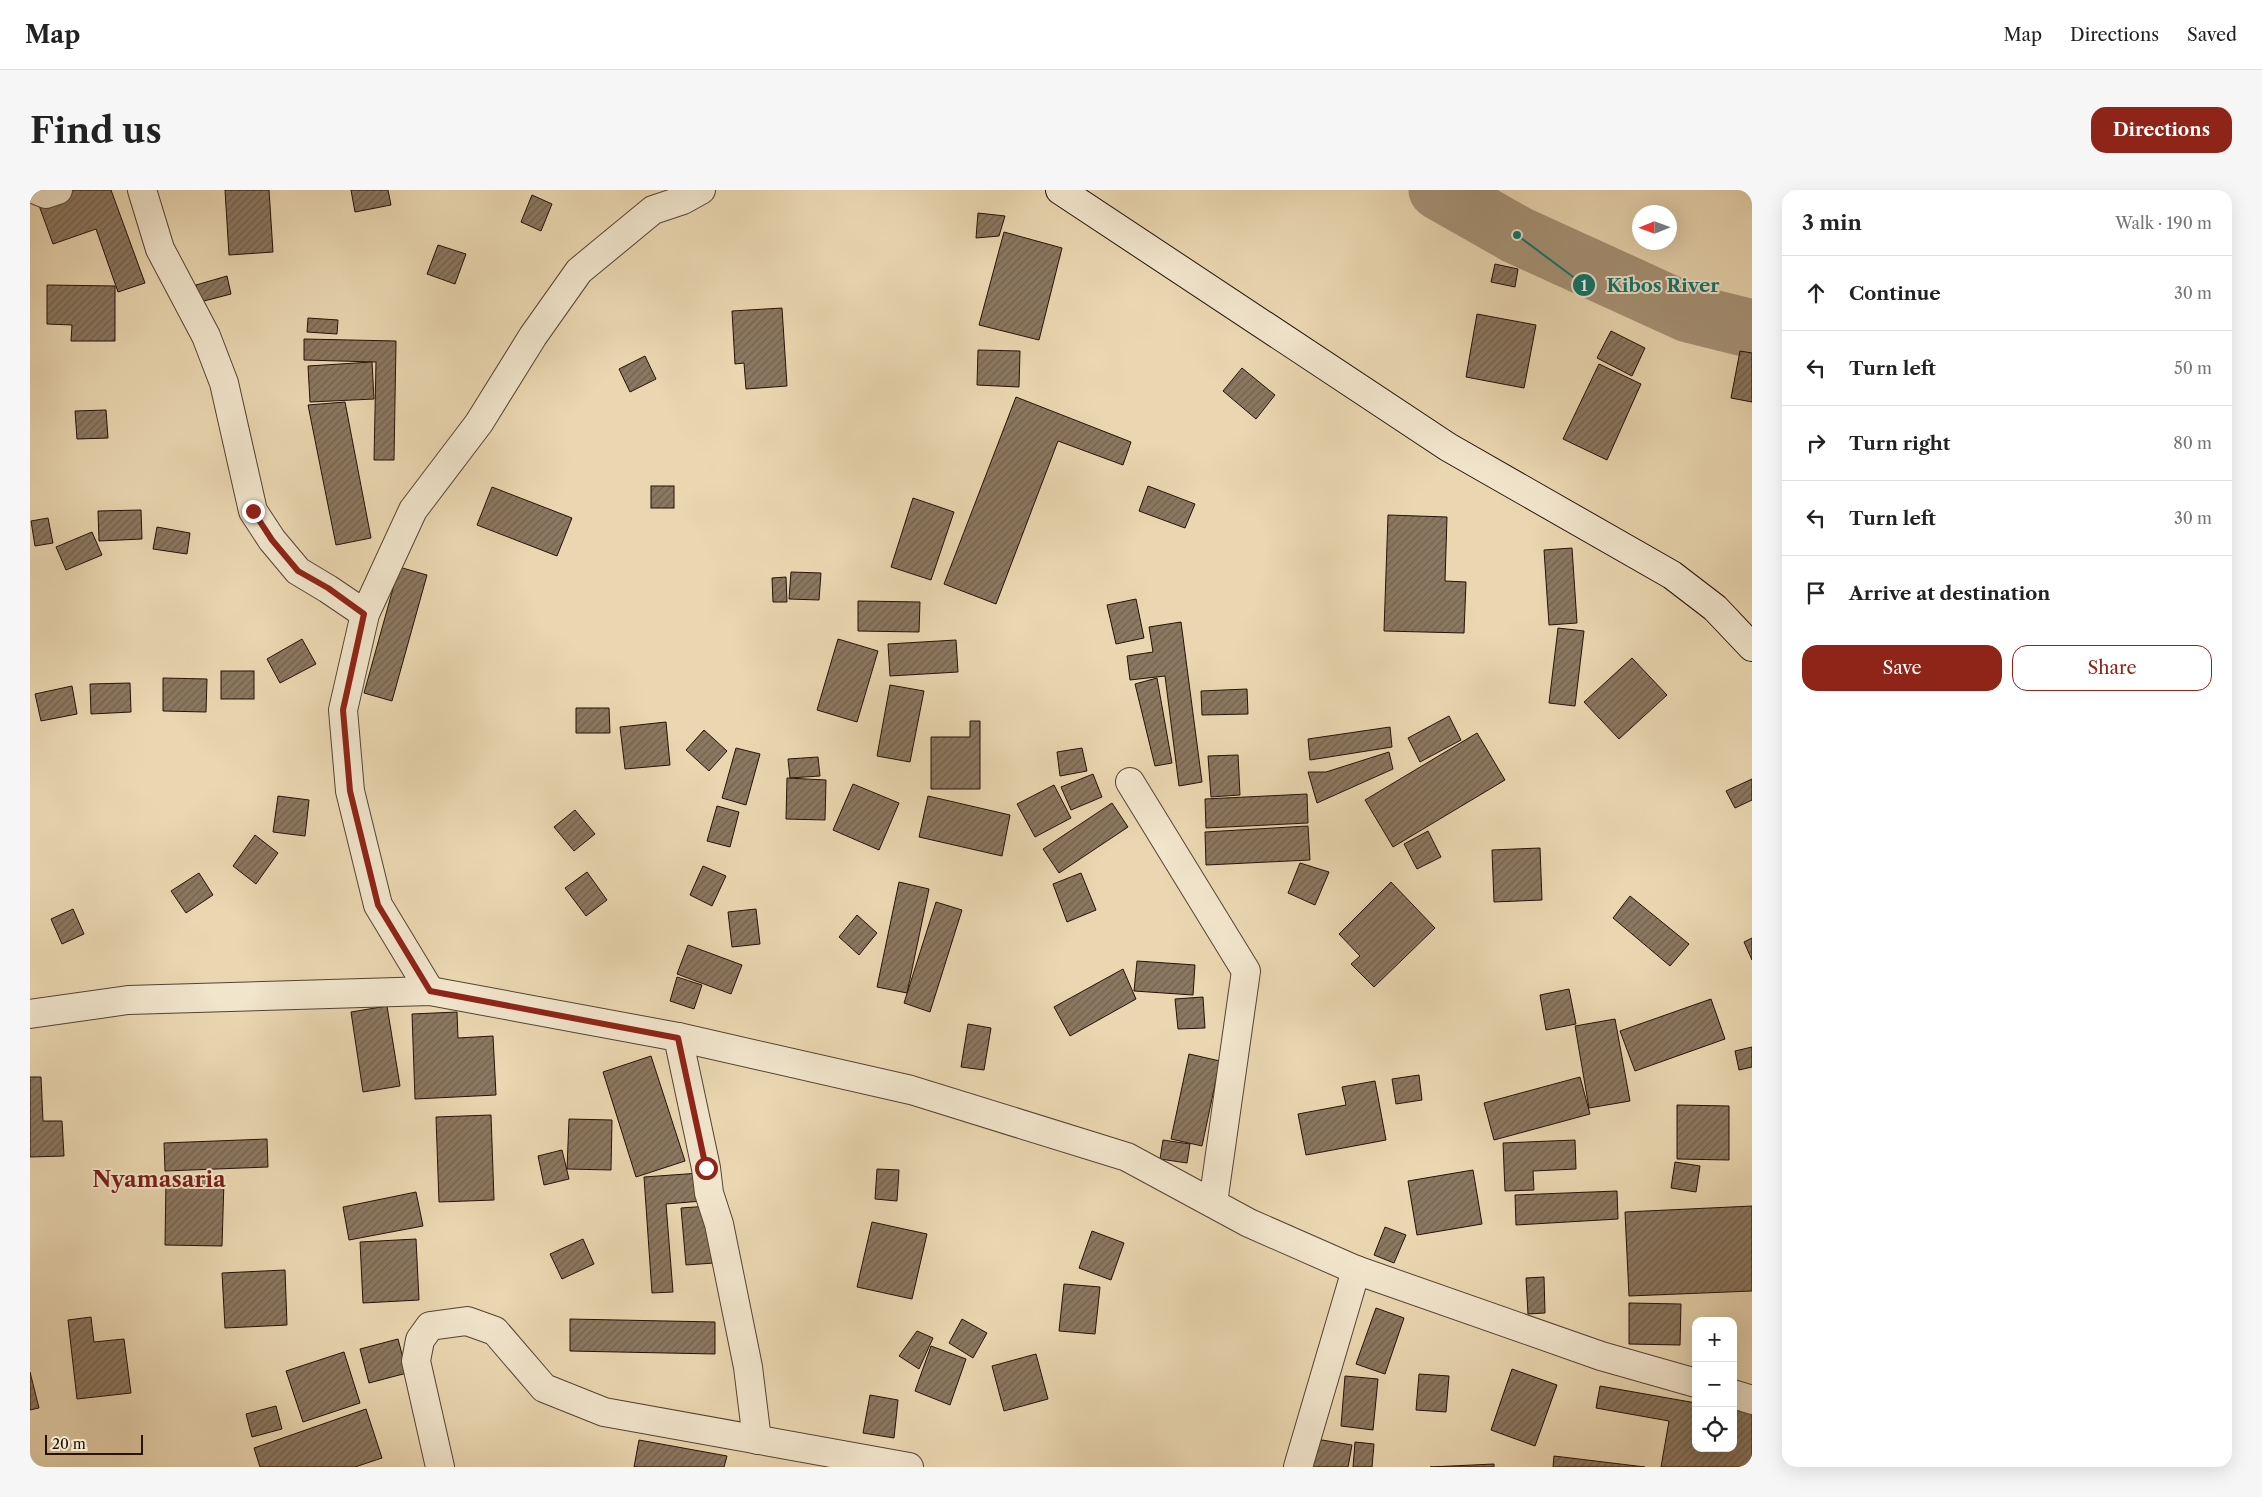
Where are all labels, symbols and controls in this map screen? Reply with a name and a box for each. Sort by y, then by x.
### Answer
text: Map [25,20,80,49]
text: Map [2003,24,2042,46]
text: Directions [2070,24,2159,46]
text: Saved [2187,24,2237,46]
button: Directions [2091,107,2232,153]
text: Find us [30,109,162,152]
north arrow [1632,205,1677,250]
text: 3 min [1802,210,1862,235]
text: Walk · 190 m [2115,213,2212,233]
callout: Kibos River [1572,268,1730,302]
text: Kibos River [1606,274,1720,297]
text: 1 [1581,276,1588,295]
icon: ahead [1802,279,1830,307]
text: Continue [1849,282,1941,305]
text: 30 m [2174,283,2212,303]
icon: left [1802,354,1830,382]
text: Turn left [1849,357,1936,380]
text: 50 m [2174,358,2212,378]
icon: right [1802,429,1830,457]
text: Turn right [1849,432,1950,455]
text: 80 m [2173,433,2212,453]
route end [242,500,265,523]
icon: left [1802,504,1830,532]
text: Turn left [1849,507,1936,530]
text: 30 m [2174,508,2212,528]
icon: arrive [1802,579,1830,607]
text: Arrive at destination [1849,582,2050,605]
button: Save [1802,645,2002,691]
button: Share [2012,645,2212,691]
route start [695,1157,718,1180]
district label: Nyamasaria [92,1166,226,1193]
map controls [1692,1317,1737,1452]
button: + [1692,1317,1737,1362]
button: − [1692,1362,1737,1407]
button: locate [1692,1407,1737,1452]
scale bar [45,1432,142,1455]
text: 20 m [52,1435,86,1453]

